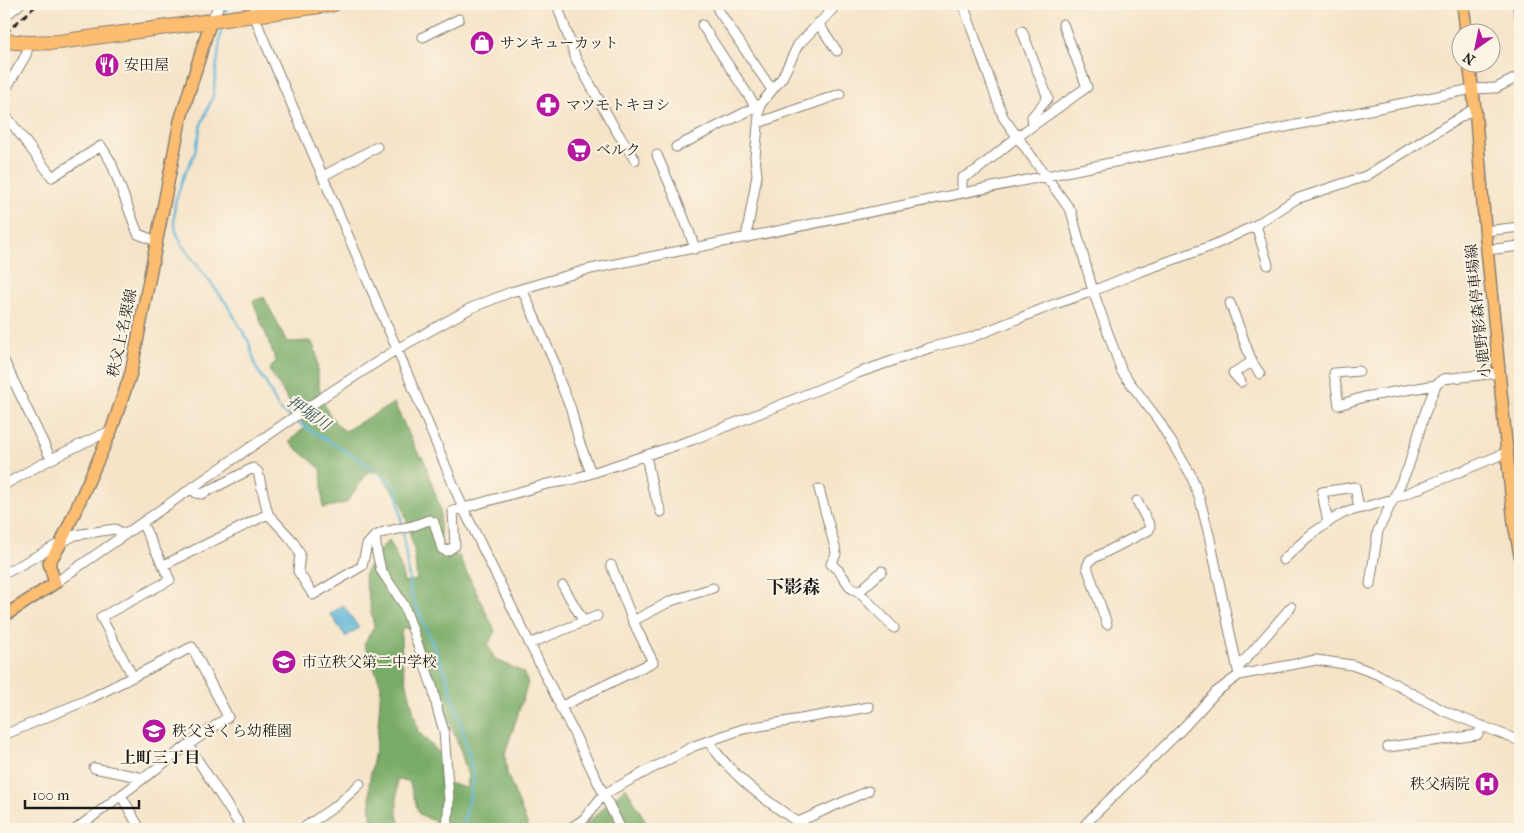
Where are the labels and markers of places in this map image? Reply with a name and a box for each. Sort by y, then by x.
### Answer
shop icon: サンキューカット [469,30,495,56]
place label: サンキューカット [500,34,619,52]
restaurant icon: 安田屋 [94,52,120,78]
place label: 安田屋 [124,56,169,74]
pharmacy icon: マツモトキヨシ [535,92,561,118]
place label: マツモトキヨシ [566,96,671,114]
supermarket icon: ベルク [566,137,592,163]
place label: ベルク [596,141,641,159]
school or university icon: 市立秩父第二中学校 [271,649,297,675]
place label: 市立秩父第二中学校 [302,653,437,671]
school or university icon: 秩父さくら幼稚園 [141,718,167,744]
place label: 秩父さくら幼稚園 [172,722,292,740]
hospital icon: 秩父病院 [1474,771,1500,797]
place label: 秩父病院 [1410,775,1470,793]

